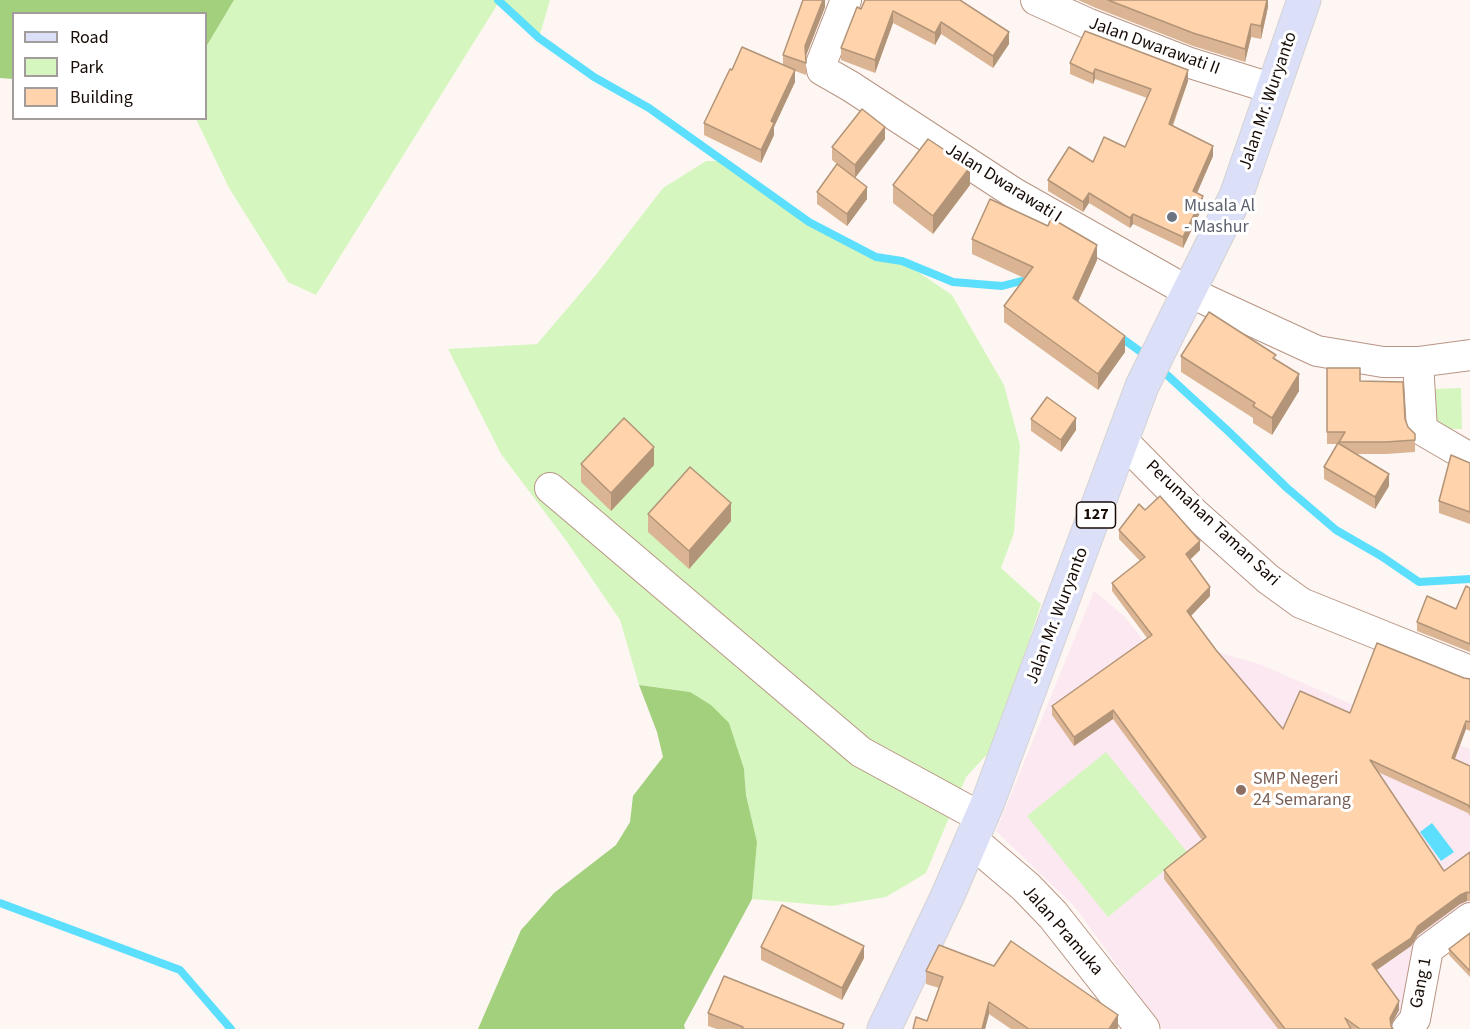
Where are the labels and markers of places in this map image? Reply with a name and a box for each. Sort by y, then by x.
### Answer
place label: Musala Al - Mashur [1184,196,1255,238]
marker: Musala Al - Mashur [1165,210,1179,224]
place label: SMP Negeri 24 Semarang [1253,769,1351,812]
marker: SMP Negeri 24 Semarang [1234,783,1248,797]

